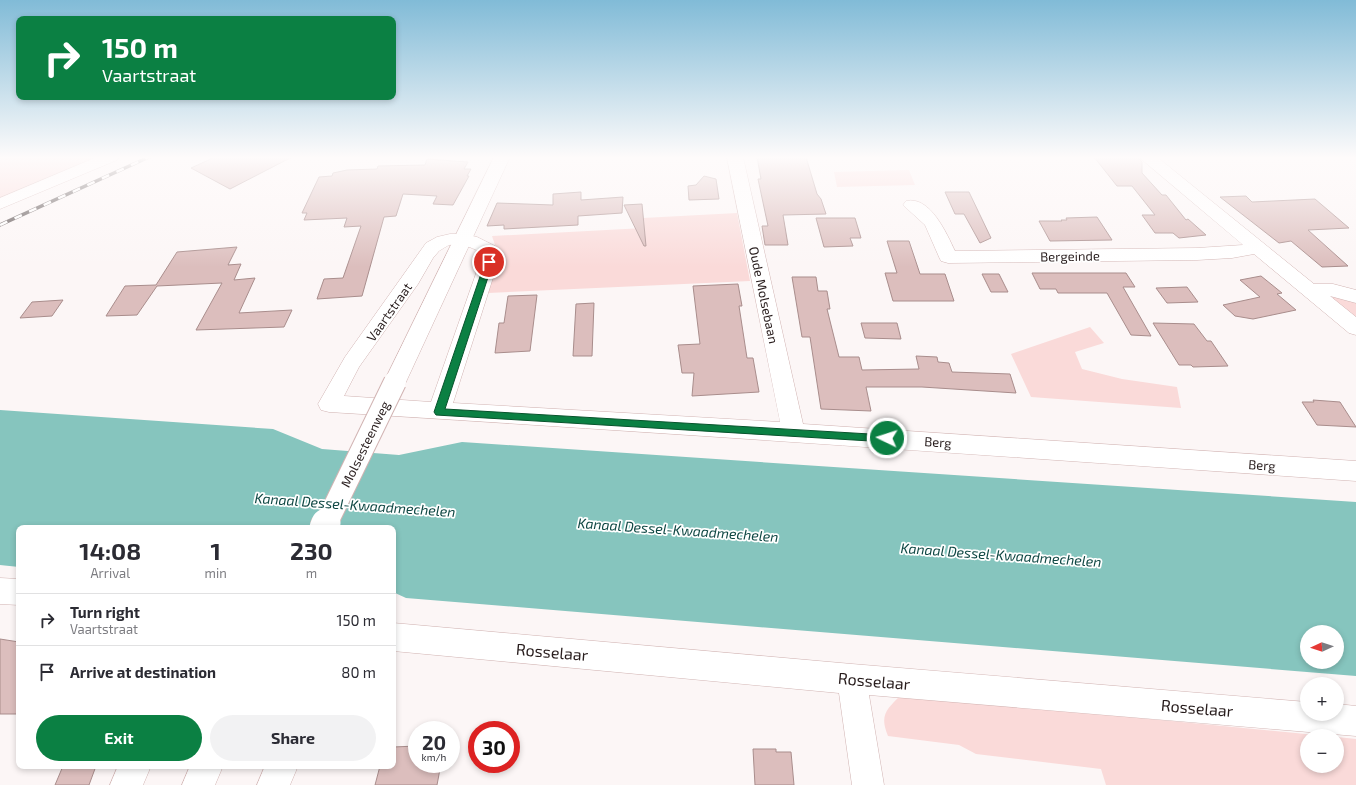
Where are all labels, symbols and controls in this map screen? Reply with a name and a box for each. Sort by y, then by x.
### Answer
text: 150 m [102,30,178,64]
icon: right [36,32,88,84]
text: Vaartstraat [102,64,196,86]
pin [472,245,506,279]
street label: Oude Molsebaan [746,245,782,345]
street label: Bergeinde [1040,247,1100,265]
icon: arrive [478,251,500,273]
street label: Vaartstraat [363,280,415,344]
street label: Molsesteenweg [337,398,393,490]
position arrow [866,417,908,459]
street label: Berg [924,433,952,451]
street label: Berg [1248,456,1276,474]
water label: Kanaal Dessel-Kwaadmechelen [254,489,456,520]
water label: Kanaal Dessel-Kwaadmechelen [577,514,779,545]
text: 14:08 [79,536,141,565]
text: 1 [210,536,221,565]
text: 230 [290,536,333,565]
water label: Kanaal Dessel-Kwaadmechelen [900,539,1102,570]
text: Arrival [90,565,130,581]
text: min [205,565,227,581]
text: m [306,565,317,581]
text: Turn right [70,603,140,621]
icon: right [36,609,58,631]
text: 150 m [336,611,376,629]
text: Vaartstraat [70,621,138,637]
north arrow [1300,625,1344,669]
map controls [1300,625,1344,773]
street label: Rosselaar [515,639,590,664]
icon: arrive [36,661,58,683]
text: Arrive at destination [70,663,216,681]
text: 80 m [341,663,376,681]
street label: Rosselaar [837,668,912,693]
button: + [1300,677,1344,721]
street label: Rosselaar [1160,695,1235,720]
button: Exit [36,715,202,761]
button: Share [210,715,376,761]
speed limit sign: 30 [468,721,520,773]
button: − [1300,729,1344,773]
text: 20 [422,730,446,754]
text: km/h [422,751,446,763]

